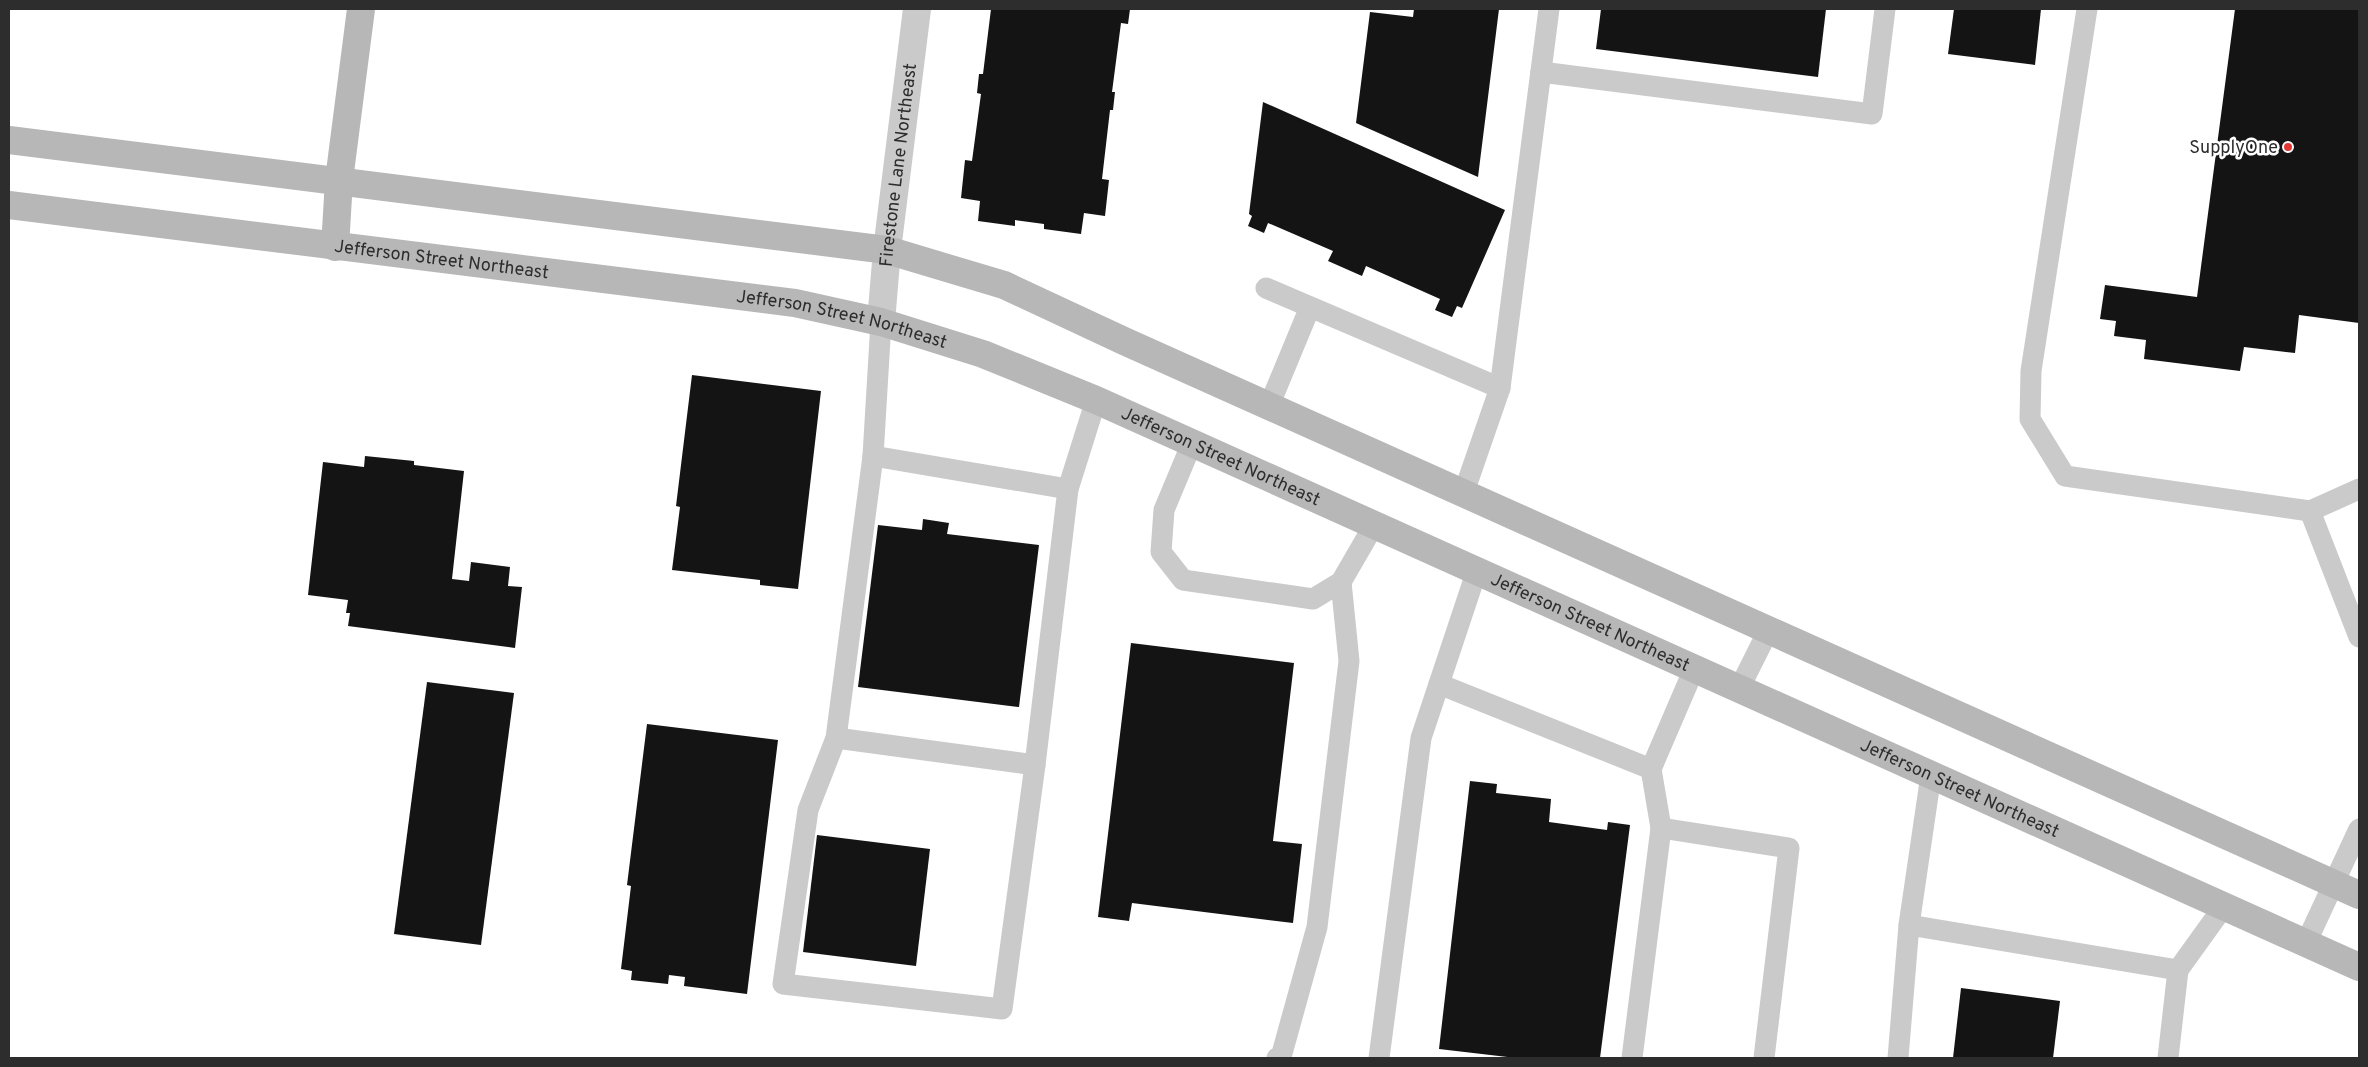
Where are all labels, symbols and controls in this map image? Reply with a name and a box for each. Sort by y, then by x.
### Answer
street label: Firestone Lane Northeast [876,62,923,268]
place label: SupplyOne [2189,137,2278,160]
marker: SupplyOne [2282,141,2294,153]
street label: Jefferson Street Northeast [333,236,550,285]
street label: Jefferson Street Northeast [735,286,950,355]
street label: Jefferson Street Northeast [1117,403,1323,512]
street label: Jefferson Street Northeast [1487,569,1693,678]
street label: Jefferson Street Northeast [1856,734,2062,844]

